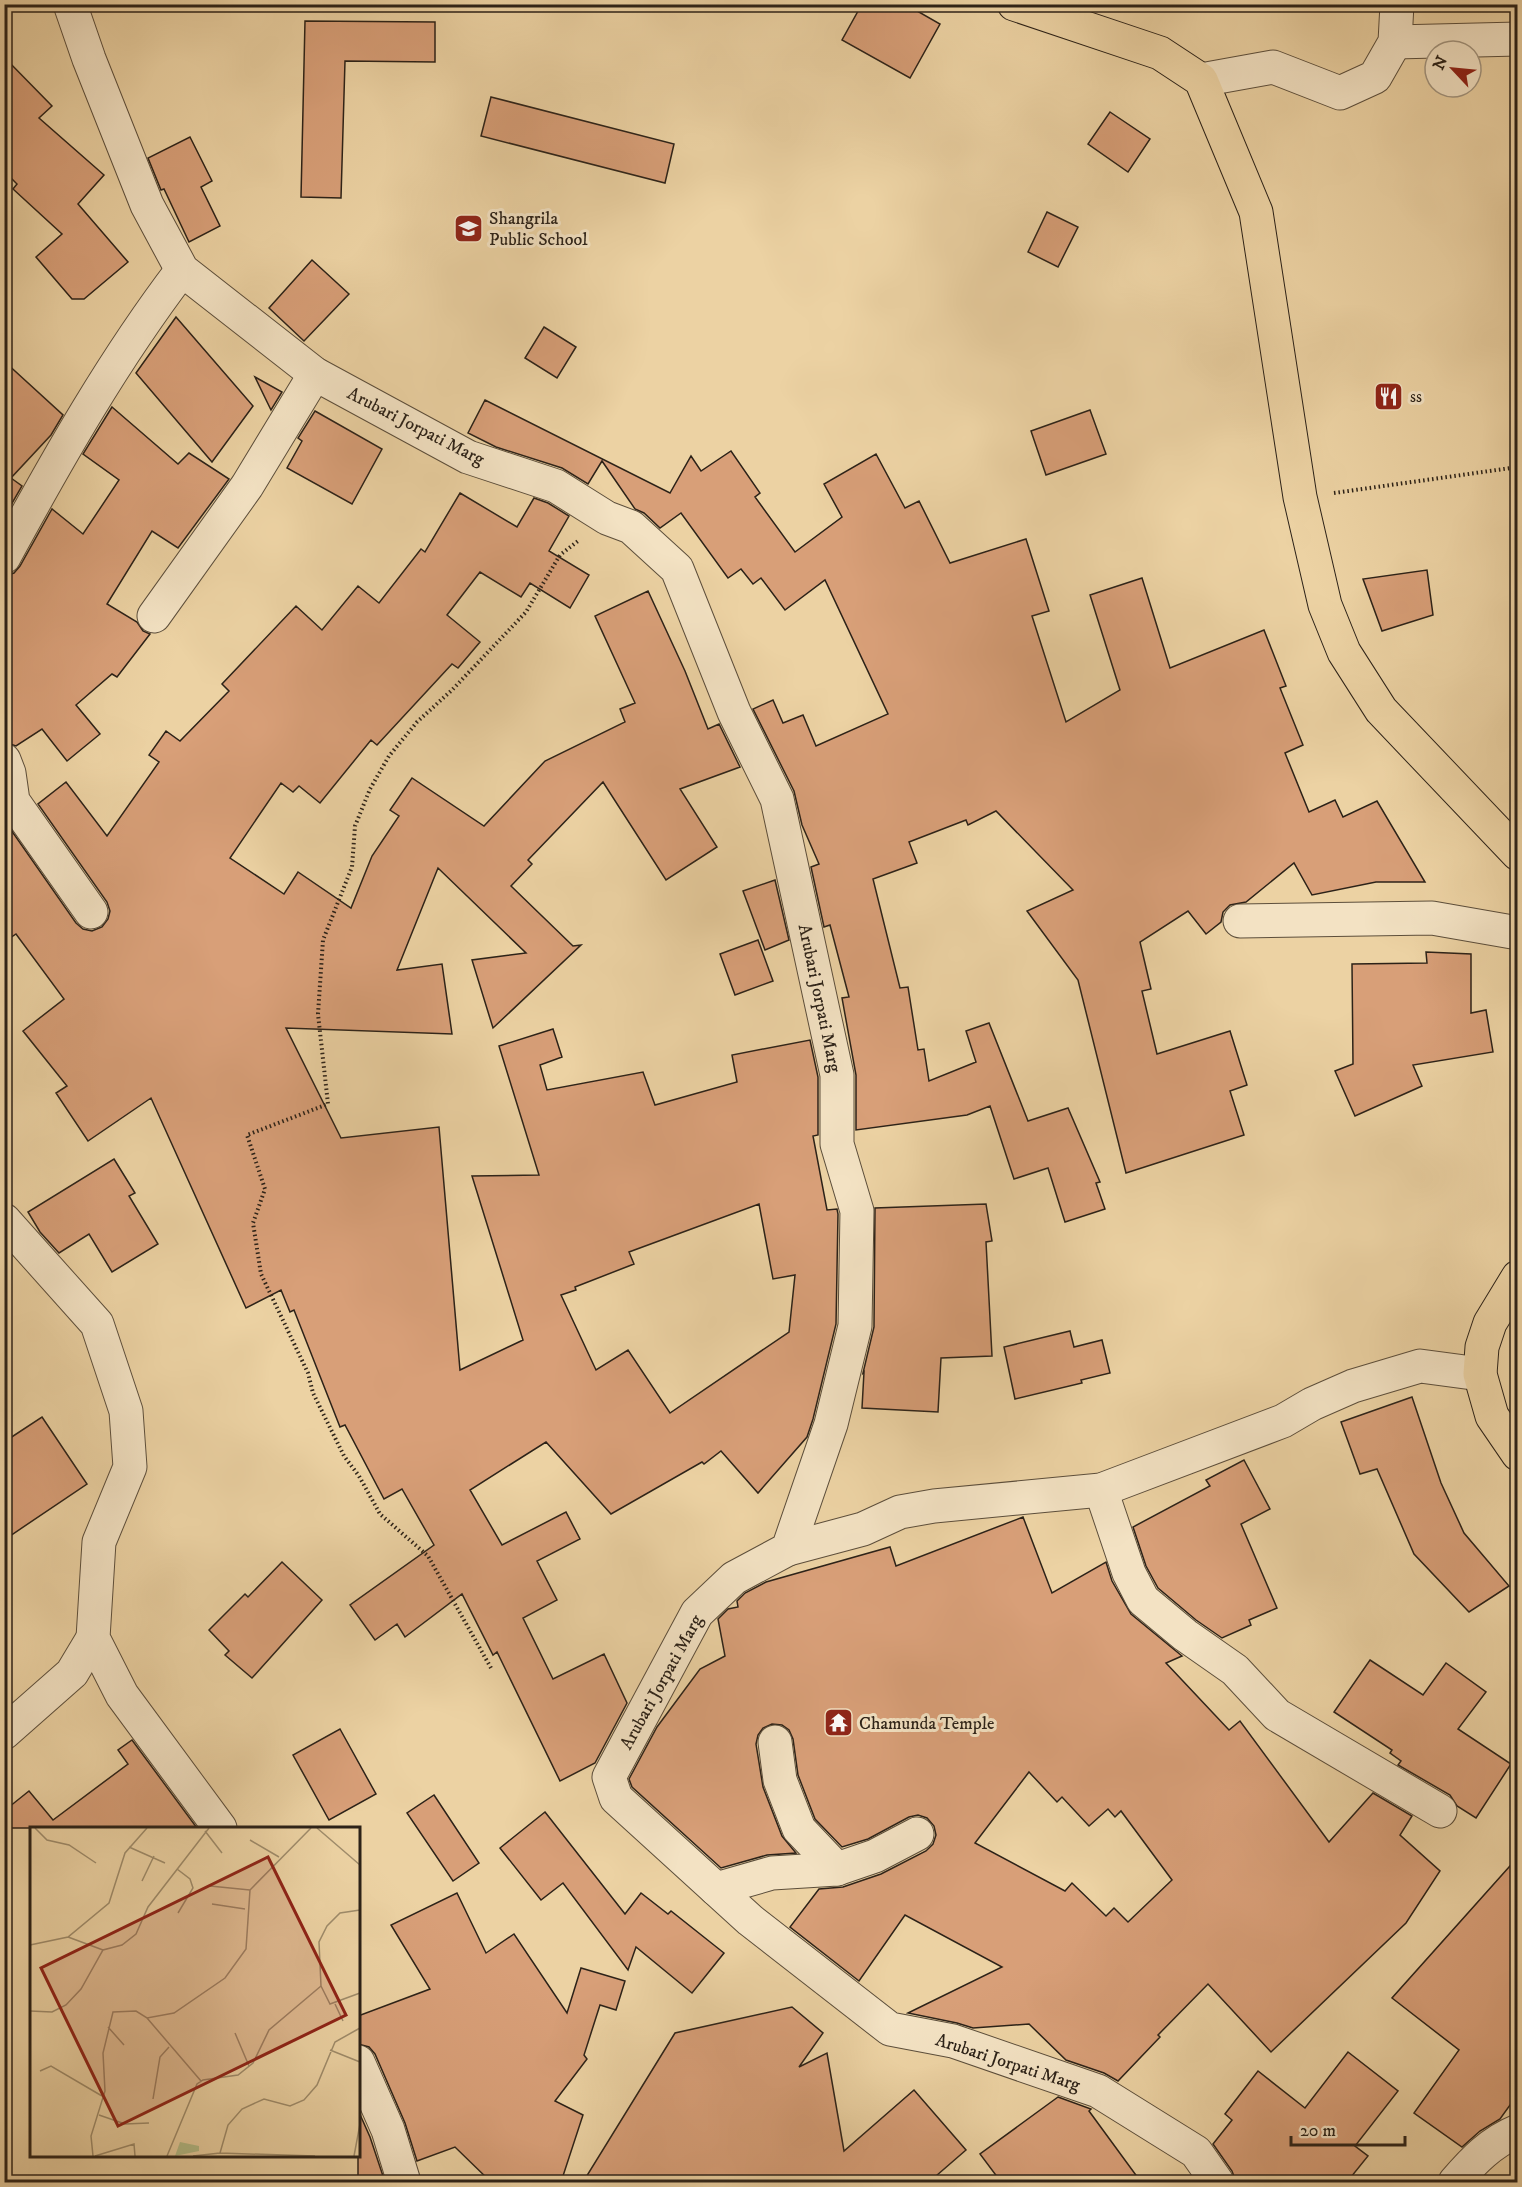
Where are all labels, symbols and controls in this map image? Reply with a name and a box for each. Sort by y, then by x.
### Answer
north arrow [1423,39,1483,99]
text: N [1429,53,1452,73]
place label: Shangrila Public School [489,208,588,251]
school or university icon: Shangrila Public School [452,212,484,244]
restaurant icon: ss [1373,380,1405,412]
street label: Arubari Jorpati Marg [343,383,488,471]
place label: ss [1410,386,1422,408]
street label: Arubari Jorpati Marg [793,922,846,1074]
street label: Arubari Jorpati Marg [616,1611,708,1754]
temple icon: Chamunda Temple [822,1707,854,1739]
place label: Chamunda Temple [859,1713,995,1735]
inset map [30,1827,360,2157]
street label: Arubari Jorpati Marg [933,2029,1083,2097]
scale bar [1291,2109,1405,2147]
text: 20 m [1300,2120,1336,2142]

